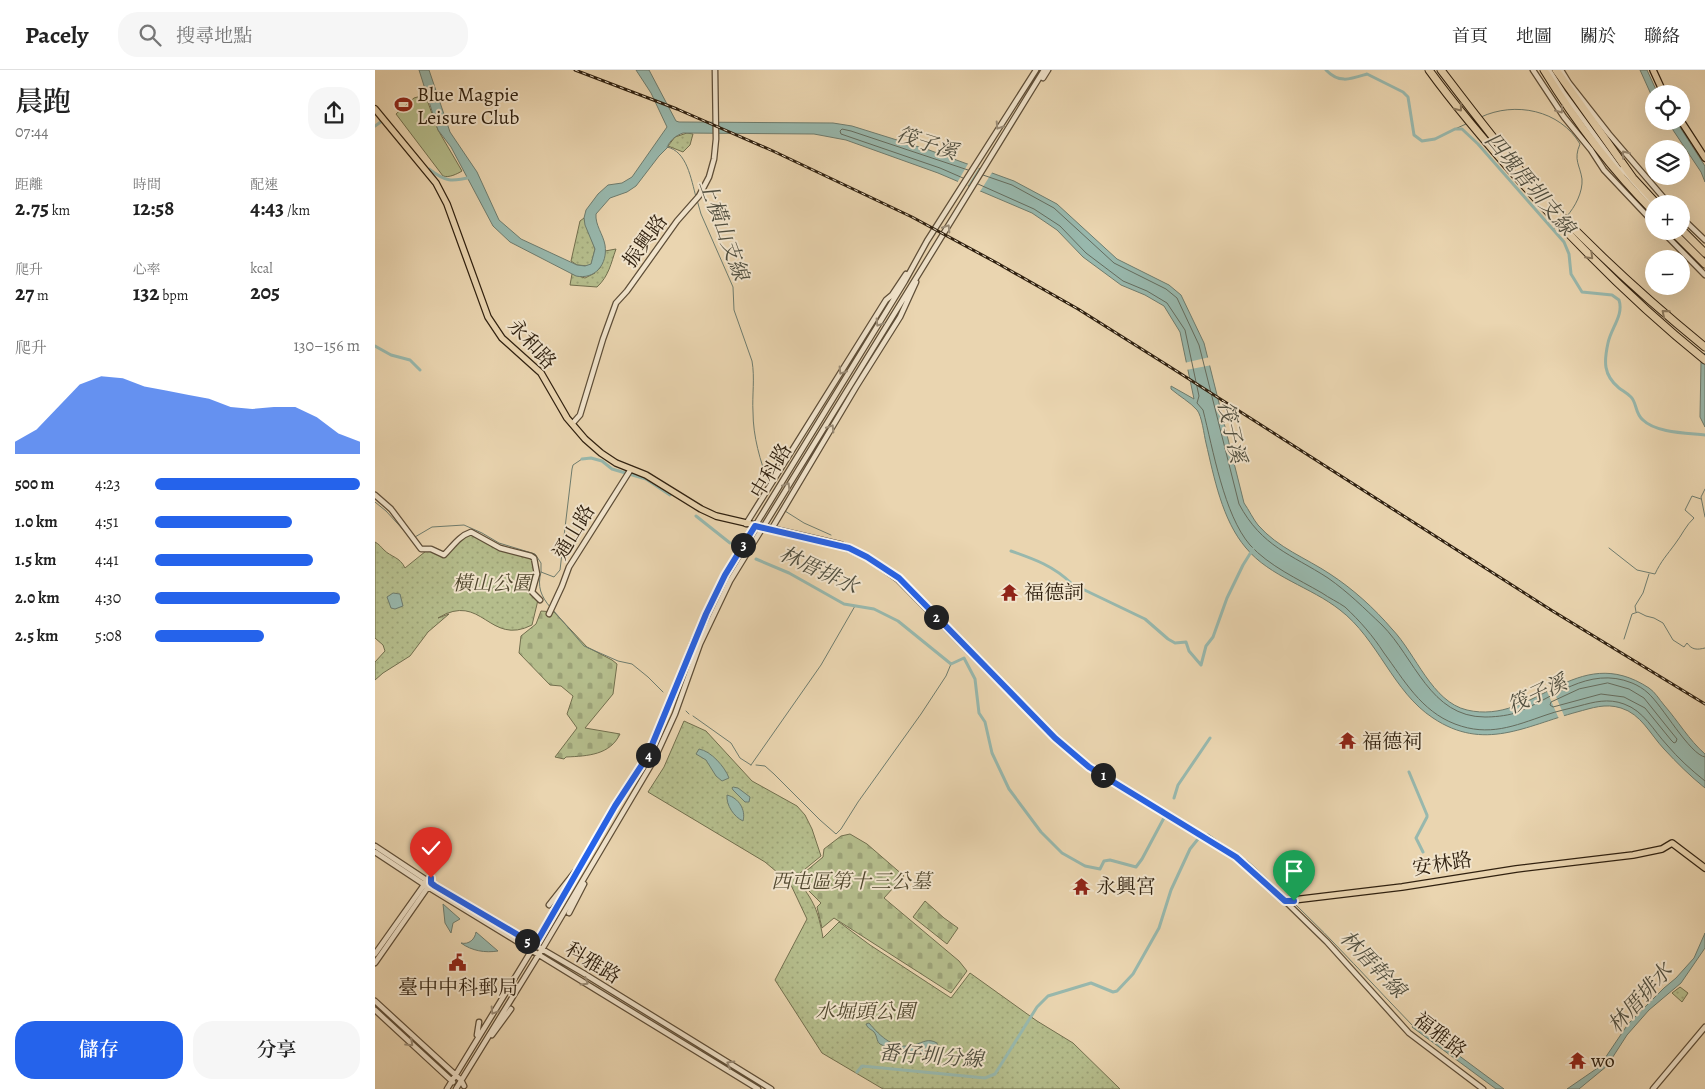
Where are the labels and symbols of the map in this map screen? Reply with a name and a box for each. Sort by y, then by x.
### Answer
place label: Blue Magpie Leisure Club [417,81,519,131]
sports icon: Blue Magpie Leisure Club [393,95,413,115]
one-way arrow [1453,102,1461,111]
one-way arrow [1554,105,1563,114]
water label: 筏子溪 [893,120,963,167]
one-way arrow [996,120,1005,130]
water label: 四塊厝圳支線 [1479,127,1583,243]
one-way arrow [1622,150,1631,159]
water label: 上橫山支線 [693,176,756,286]
street label: 振興路 [616,209,674,273]
one-way arrow [941,225,951,234]
one-way arrow [1584,250,1593,259]
one-way arrow [1662,311,1671,319]
street label: 永和路 [502,313,562,375]
one-way arrow [876,317,886,326]
one-way arrow [838,366,848,375]
water label: 筏子溪 [1211,398,1253,468]
one-way arrow [825,424,835,433]
street label: 中科路 [744,438,798,504]
one-way arrow [781,483,791,492]
street label: 通山路 [547,499,601,565]
pin: 3 [731,532,755,558]
water label: 林厝排水 [775,540,865,601]
park label: 橫山公園 [452,570,535,597]
place label: 福德詞 [1024,579,1084,606]
temple icon: 福德詞 [1000,582,1020,602]
pin: 2 [923,604,949,630]
water label: 筏子溪 [1503,667,1573,720]
place label: 福德祠 [1362,728,1422,755]
temple icon: 福德祠 [1338,731,1358,751]
pin: 4 [635,742,661,768]
pin: 1 [1091,762,1115,788]
pin [410,827,452,878]
street label: 安林路 [1410,846,1474,882]
pin [1273,850,1315,901]
park label: 西屯區第十三公墓 [771,868,934,895]
place label: 永興宮 [1096,873,1156,900]
temple icon: 永興宮 [1072,876,1092,896]
water label: 林厝幹線 [1334,924,1414,1005]
pin: 5 [515,928,539,954]
street label: 科雅路 [560,936,626,990]
public building icon: 臺中中科郵局 [448,953,468,973]
water label: 林厝排水 [1601,956,1680,1039]
place label: 臺中中科郵局 [398,974,518,1001]
one-way arrow [579,976,588,985]
park label: 水堀頭公園 [815,998,918,1025]
one-way arrow [490,1005,500,1014]
street label: 福雅路 [1408,1006,1472,1064]
one-way arrow [405,1037,414,1046]
water label: 番仔圳分線 [878,1038,986,1074]
place label: wo [1590,1047,1615,1074]
temple icon: wo [1567,1050,1587,1070]
one-way arrow [726,1060,735,1070]

